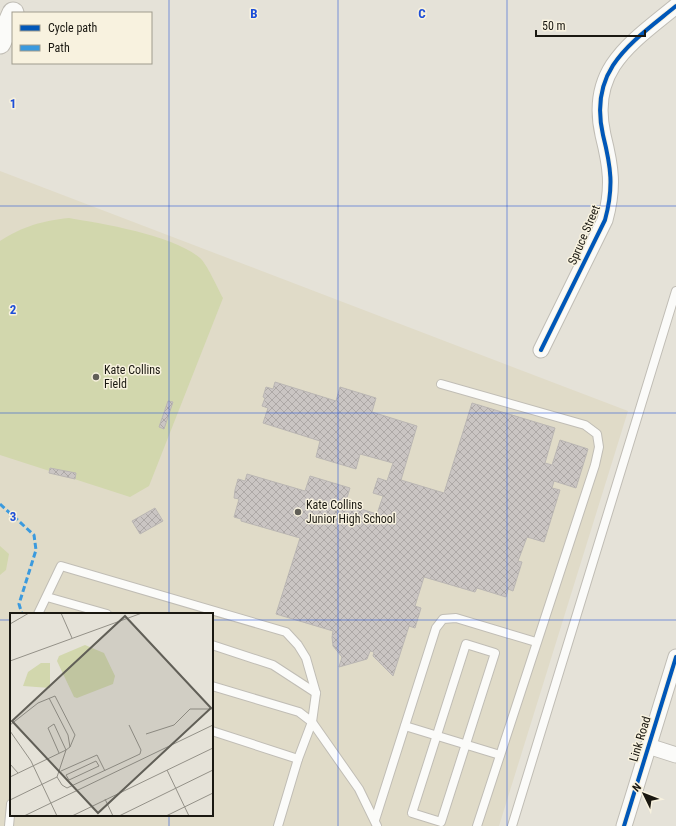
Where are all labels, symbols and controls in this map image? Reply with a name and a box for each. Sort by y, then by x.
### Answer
text: B [250,6,258,21]
text: C [418,6,426,21]
legend [12,12,152,64]
scale bar [536,12,645,38]
text: 50 m [542,19,566,33]
text: Cycle path [48,21,98,35]
text: Path [48,41,70,55]
text: 1 [10,96,16,111]
street label: Spruce Street [565,203,603,267]
text: 2 [10,302,17,317]
place label: Kate Collins Field [104,363,161,391]
marker: Kate Collins Field [91,372,101,382]
place label: Kate Collins Junior High School [306,498,396,526]
marker: Kate Collins Junior High School [293,507,303,517]
text: 3 [10,509,16,524]
inset map [10,613,213,816]
street label: Link Road [627,715,654,763]
north arrow [624,774,664,814]
text: N [630,780,644,794]

